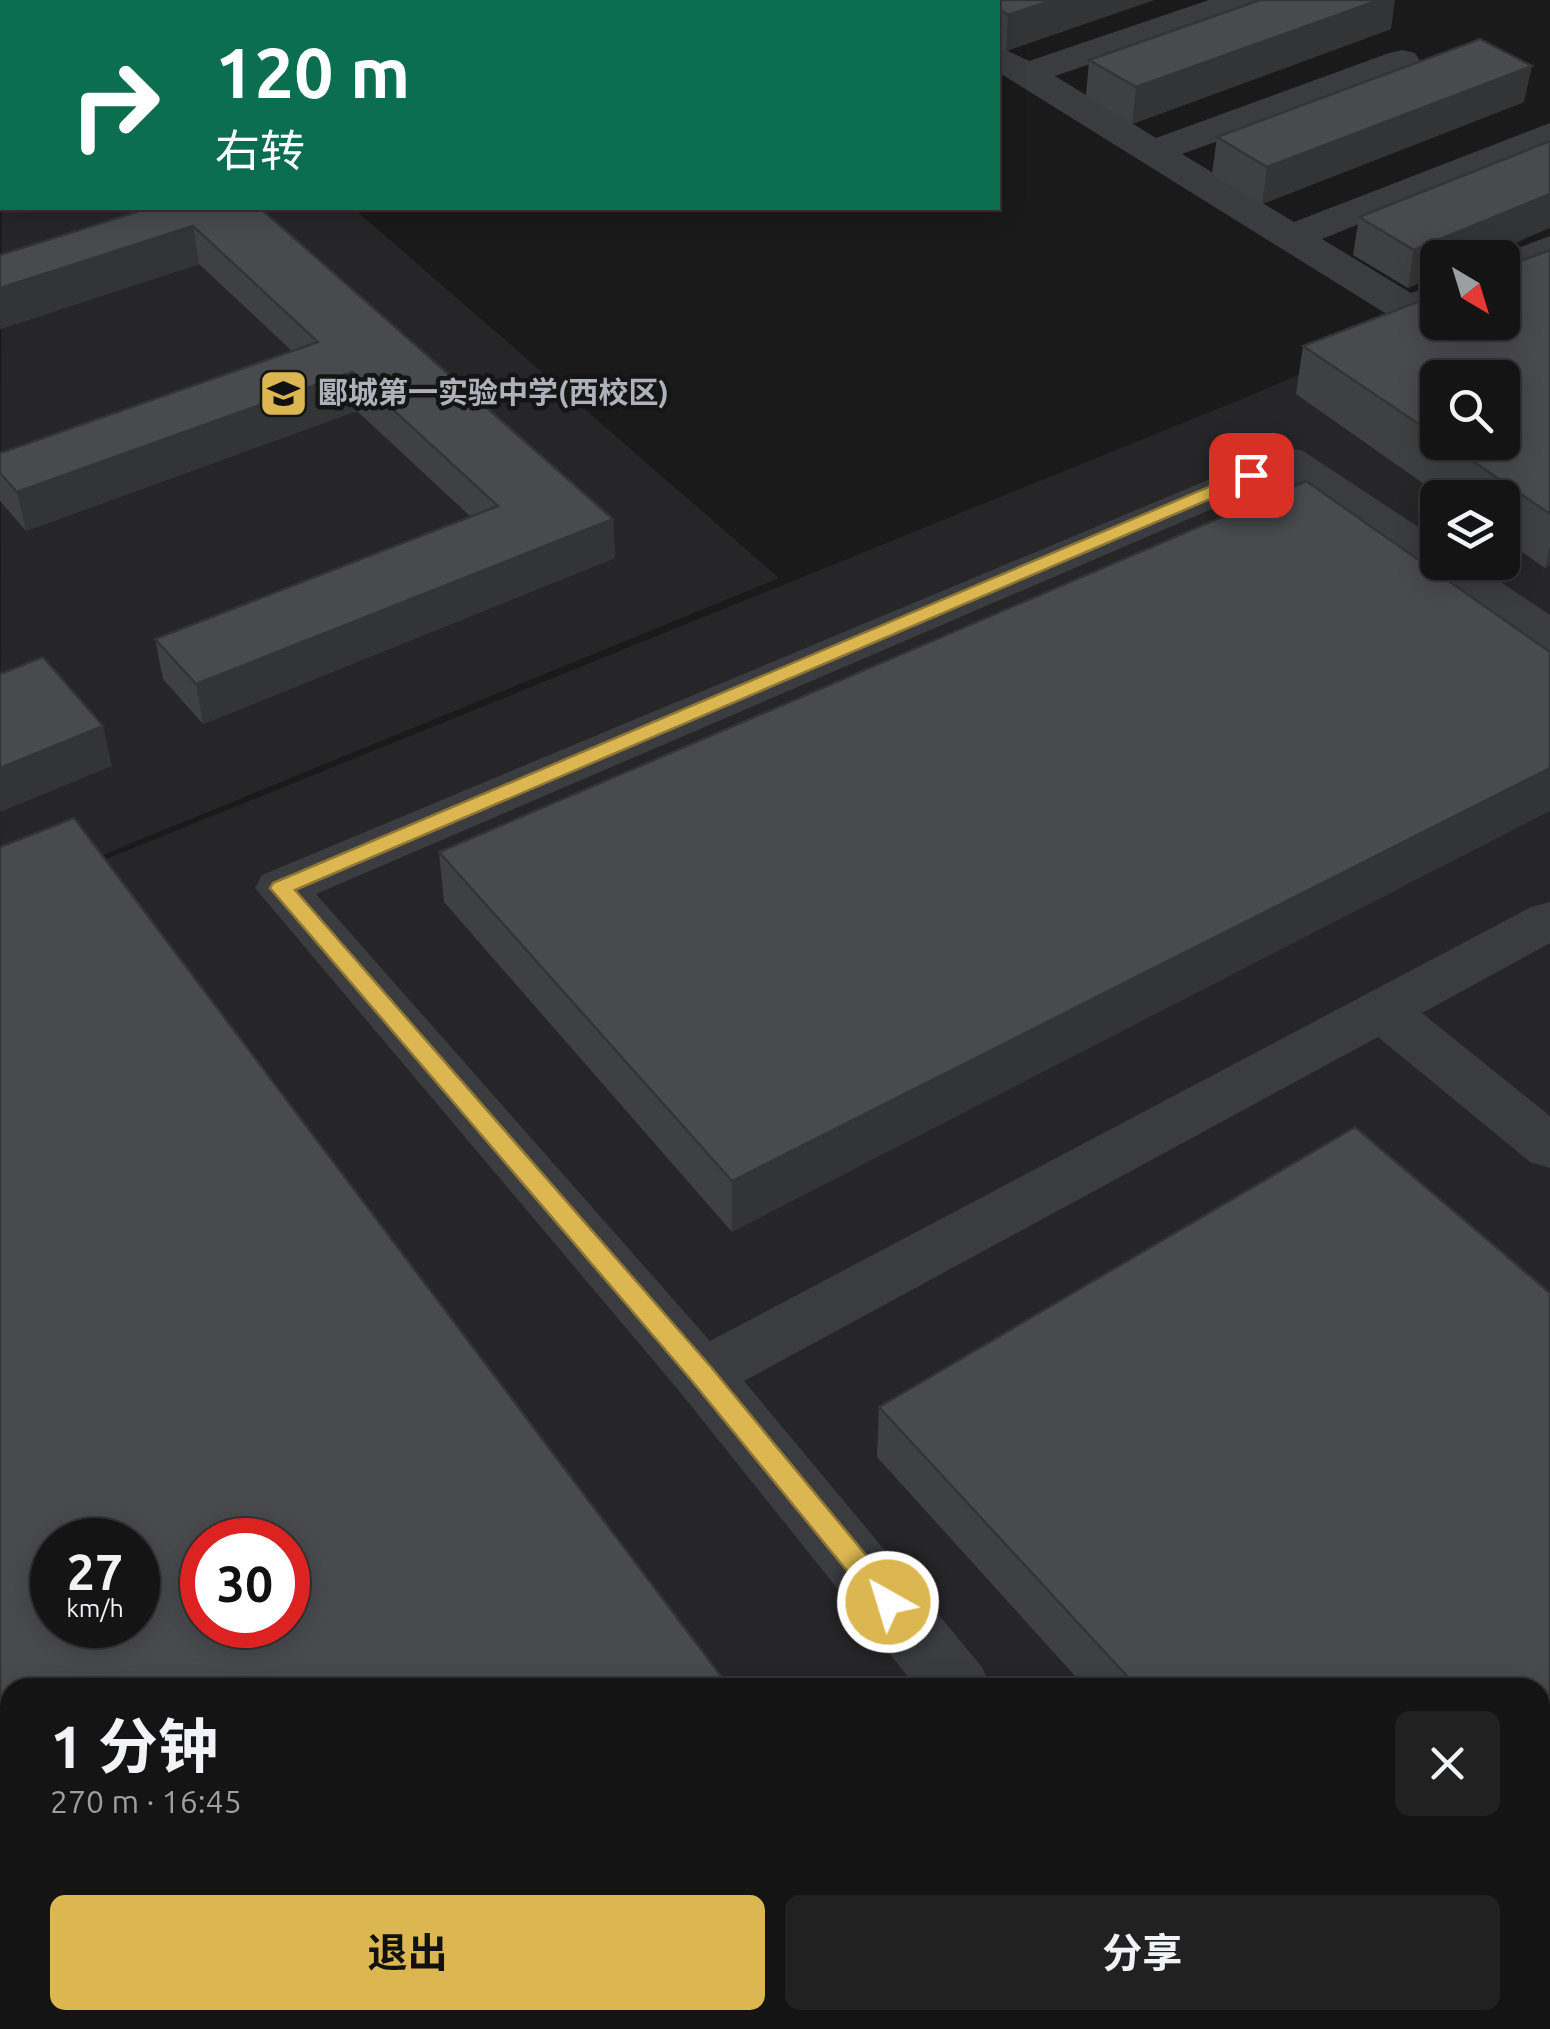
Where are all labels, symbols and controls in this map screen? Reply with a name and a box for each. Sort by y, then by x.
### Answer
text: 120 m [215,33,410,111]
icon: right [50,40,180,170]
text: 右转 [215,125,305,176]
north arrow [1420,240,1520,340]
map controls [1420,240,1520,580]
button: search [1420,360,1520,460]
school or university icon: 郾城第一实验中学(西校区) [257,367,309,419]
place label: 郾城第一实验中学(西校区) [318,375,669,409]
pin [1209,433,1294,518]
icon: arrive [1224,448,1279,503]
button: layers [1420,480,1520,580]
speed limit sign: 30 [180,1518,310,1648]
text: 27 [67,1543,123,1599]
position arrow [836,1550,940,1654]
text: km/h [66,1594,124,1622]
button: close [1395,1711,1500,1816]
text: 1 分钟 [50,1712,218,1779]
text: 270 m · 16:45 [50,1783,242,1819]
button: 退出 [50,1895,765,2010]
button: 分享 [785,1895,1500,2010]

